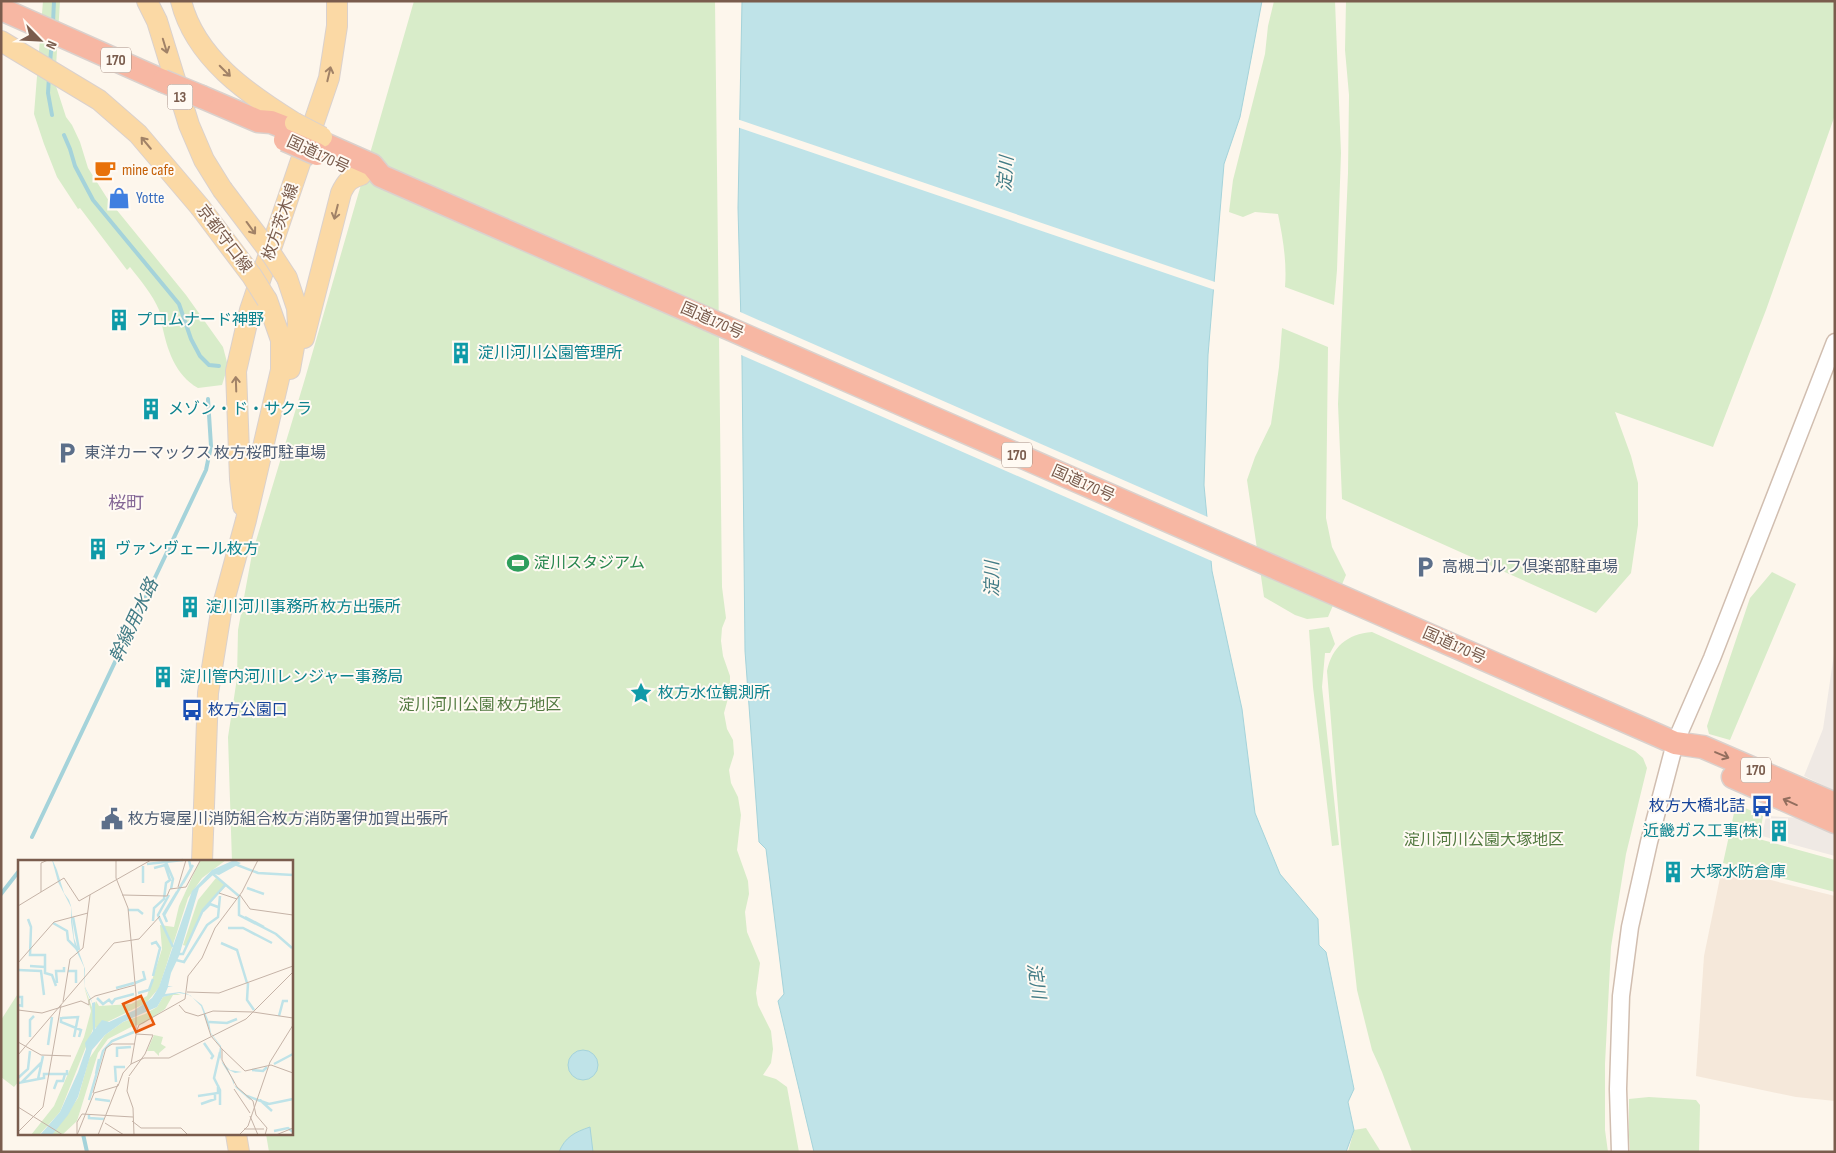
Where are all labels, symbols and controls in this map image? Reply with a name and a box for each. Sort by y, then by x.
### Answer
north arrow [15,15,65,65]
text: N [42,38,61,52]
one-way arrow [160,38,170,54]
road number: 170 [101,48,131,72]
one-way arrow [219,64,231,77]
one-way arrow [325,67,334,83]
road number: 13 [168,84,192,110]
street label: 国道170号 [284,132,352,178]
one-way arrow [141,137,152,150]
water label: 淀川 [994,153,1018,193]
cafe icon: mine cafe [92,157,118,183]
place label: mine cafe [122,161,174,180]
street label: 枚方茨木線 [259,181,303,263]
shop icon: Yotte [106,185,132,211]
place label: Yotte [136,189,165,208]
street label: 京都守口線 [192,201,256,277]
one-way arrow [331,204,340,220]
one-way arrow [246,221,256,235]
street label: 国道170号 [678,299,746,343]
building icon: プロムナード神野 [106,307,132,333]
place label: プロムナード神野 [136,311,264,330]
building icon: 淀川河川公園管理所 [448,340,474,366]
place label: 淀川河川公園管理所 [478,344,622,363]
one-way arrow [231,377,241,393]
building icon: メゾン・ド・サクラ [138,396,164,422]
place label: メゾン・ド・サクラ [168,400,312,419]
parking icon: 東洋カーマックス 枚方桜町駐車場 [54,440,80,466]
road number: 170 [1002,442,1032,468]
place label: 東洋カーマックス 枚方桜町駐車場 [84,444,326,463]
street label: 国道170号 [1049,462,1117,506]
district label: 桜町 [108,493,144,514]
building icon: ヴァンヴェール枚方 [85,536,111,562]
place label: ヴァンヴェール枚方 [115,540,259,559]
sports icon: 淀川スタジアム [505,550,531,576]
place label: 淀川スタジアム [534,554,645,573]
parking icon: 高槻ゴルフ倶楽部駐車場 [1412,554,1438,580]
place label: 高槻ゴルフ倶楽部駐車場 [1442,558,1618,577]
water label: 淀川 [982,559,1003,597]
water label: 幹線用水路 [105,574,163,666]
building icon: 淀川河川事務所 枚方出張所 [177,594,203,620]
place label: 淀川河川事務所 枚方出張所 [206,598,401,617]
street label: 国道170号 [1420,624,1488,668]
building icon: 淀川管内河川レンジャー事務局 [150,664,176,690]
place label: 淀川管内河川レンジャー事務局 [180,668,403,687]
place icon: 枚方水位観測所 [628,680,654,706]
place label: 枚方水位観測所 [658,684,770,703]
park label: 淀川河川公園 枚方地区 [399,696,561,715]
bus stop icon: 枚方公園口 [179,697,205,723]
place label: 枚方公園口 [208,701,288,720]
one-way arrow [1714,751,1729,761]
road number: 170 [1741,758,1771,782]
bus stop icon: 枚方大橋北詰 [1749,793,1775,819]
one-way arrow [1783,796,1798,806]
place label: 枚方大橋北詰 [1649,797,1745,816]
public building icon: 枚方寝屋川消防組合枚方消防署伊加賀出張所 [99,806,125,832]
place label: 枚方寝屋川消防組合枚方消防署伊加賀出張所 [128,810,448,829]
building icon: 近畿ガス工事(株) [1766,818,1792,844]
place label: 近畿ガス工事(株) [1643,822,1762,841]
park label: 淀川河川公園大塚地区 [1404,831,1564,850]
building icon: 大塚水防倉庫 [1660,859,1686,885]
inset map [18,860,292,1136]
place label: 大塚水防倉庫 [1690,863,1786,882]
water label: 淀川 [1023,962,1049,1002]

